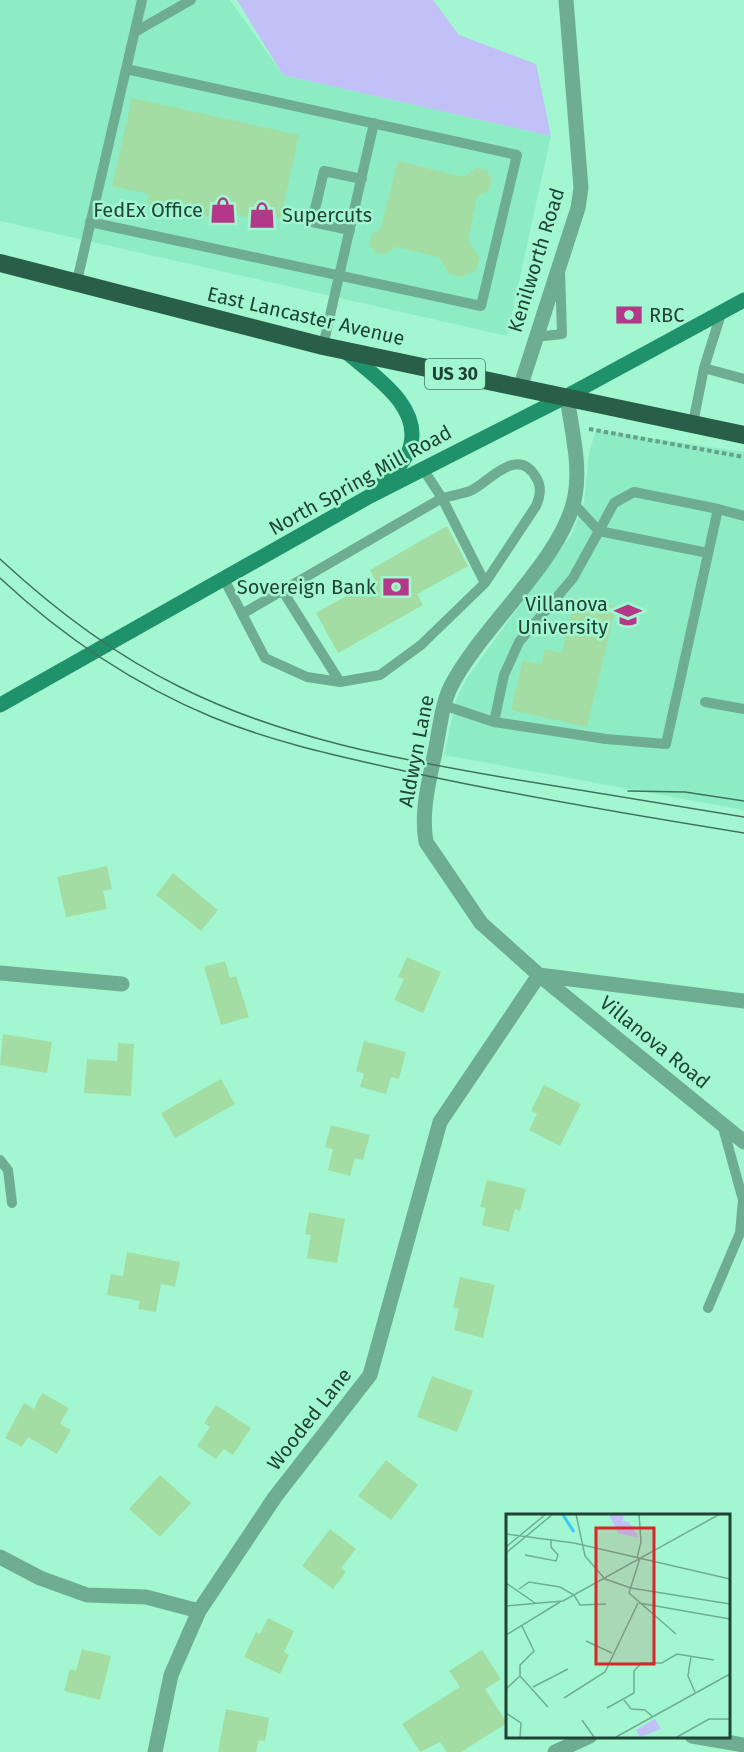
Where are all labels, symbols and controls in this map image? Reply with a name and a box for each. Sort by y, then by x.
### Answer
street label: Kenilworth Road [503,185,569,335]
shop icon: FedEx Office [208,195,238,225]
place label: FedEx Office [93,198,203,222]
shop icon: Supercuts [247,200,277,230]
place label: Supercuts [282,203,372,227]
street label: East Lancaster Avenue [205,282,407,350]
bank icon: RBC [614,300,644,330]
place label: RBC [649,303,684,327]
road number: US 30 [425,359,485,389]
street label: North Spring Mill Road [264,420,456,540]
bank icon: Sovereign Bank [381,572,411,602]
place label: Sovereign Bank [237,575,377,599]
place label: Villanova University [517,592,608,639]
school or university icon: Villanova University [613,600,643,630]
street label: Aldwyn Lane [393,693,439,809]
street label: Villanova Road [595,990,715,1094]
street label: Wooded Lane [262,1363,356,1475]
inset map [506,1514,729,1737]

